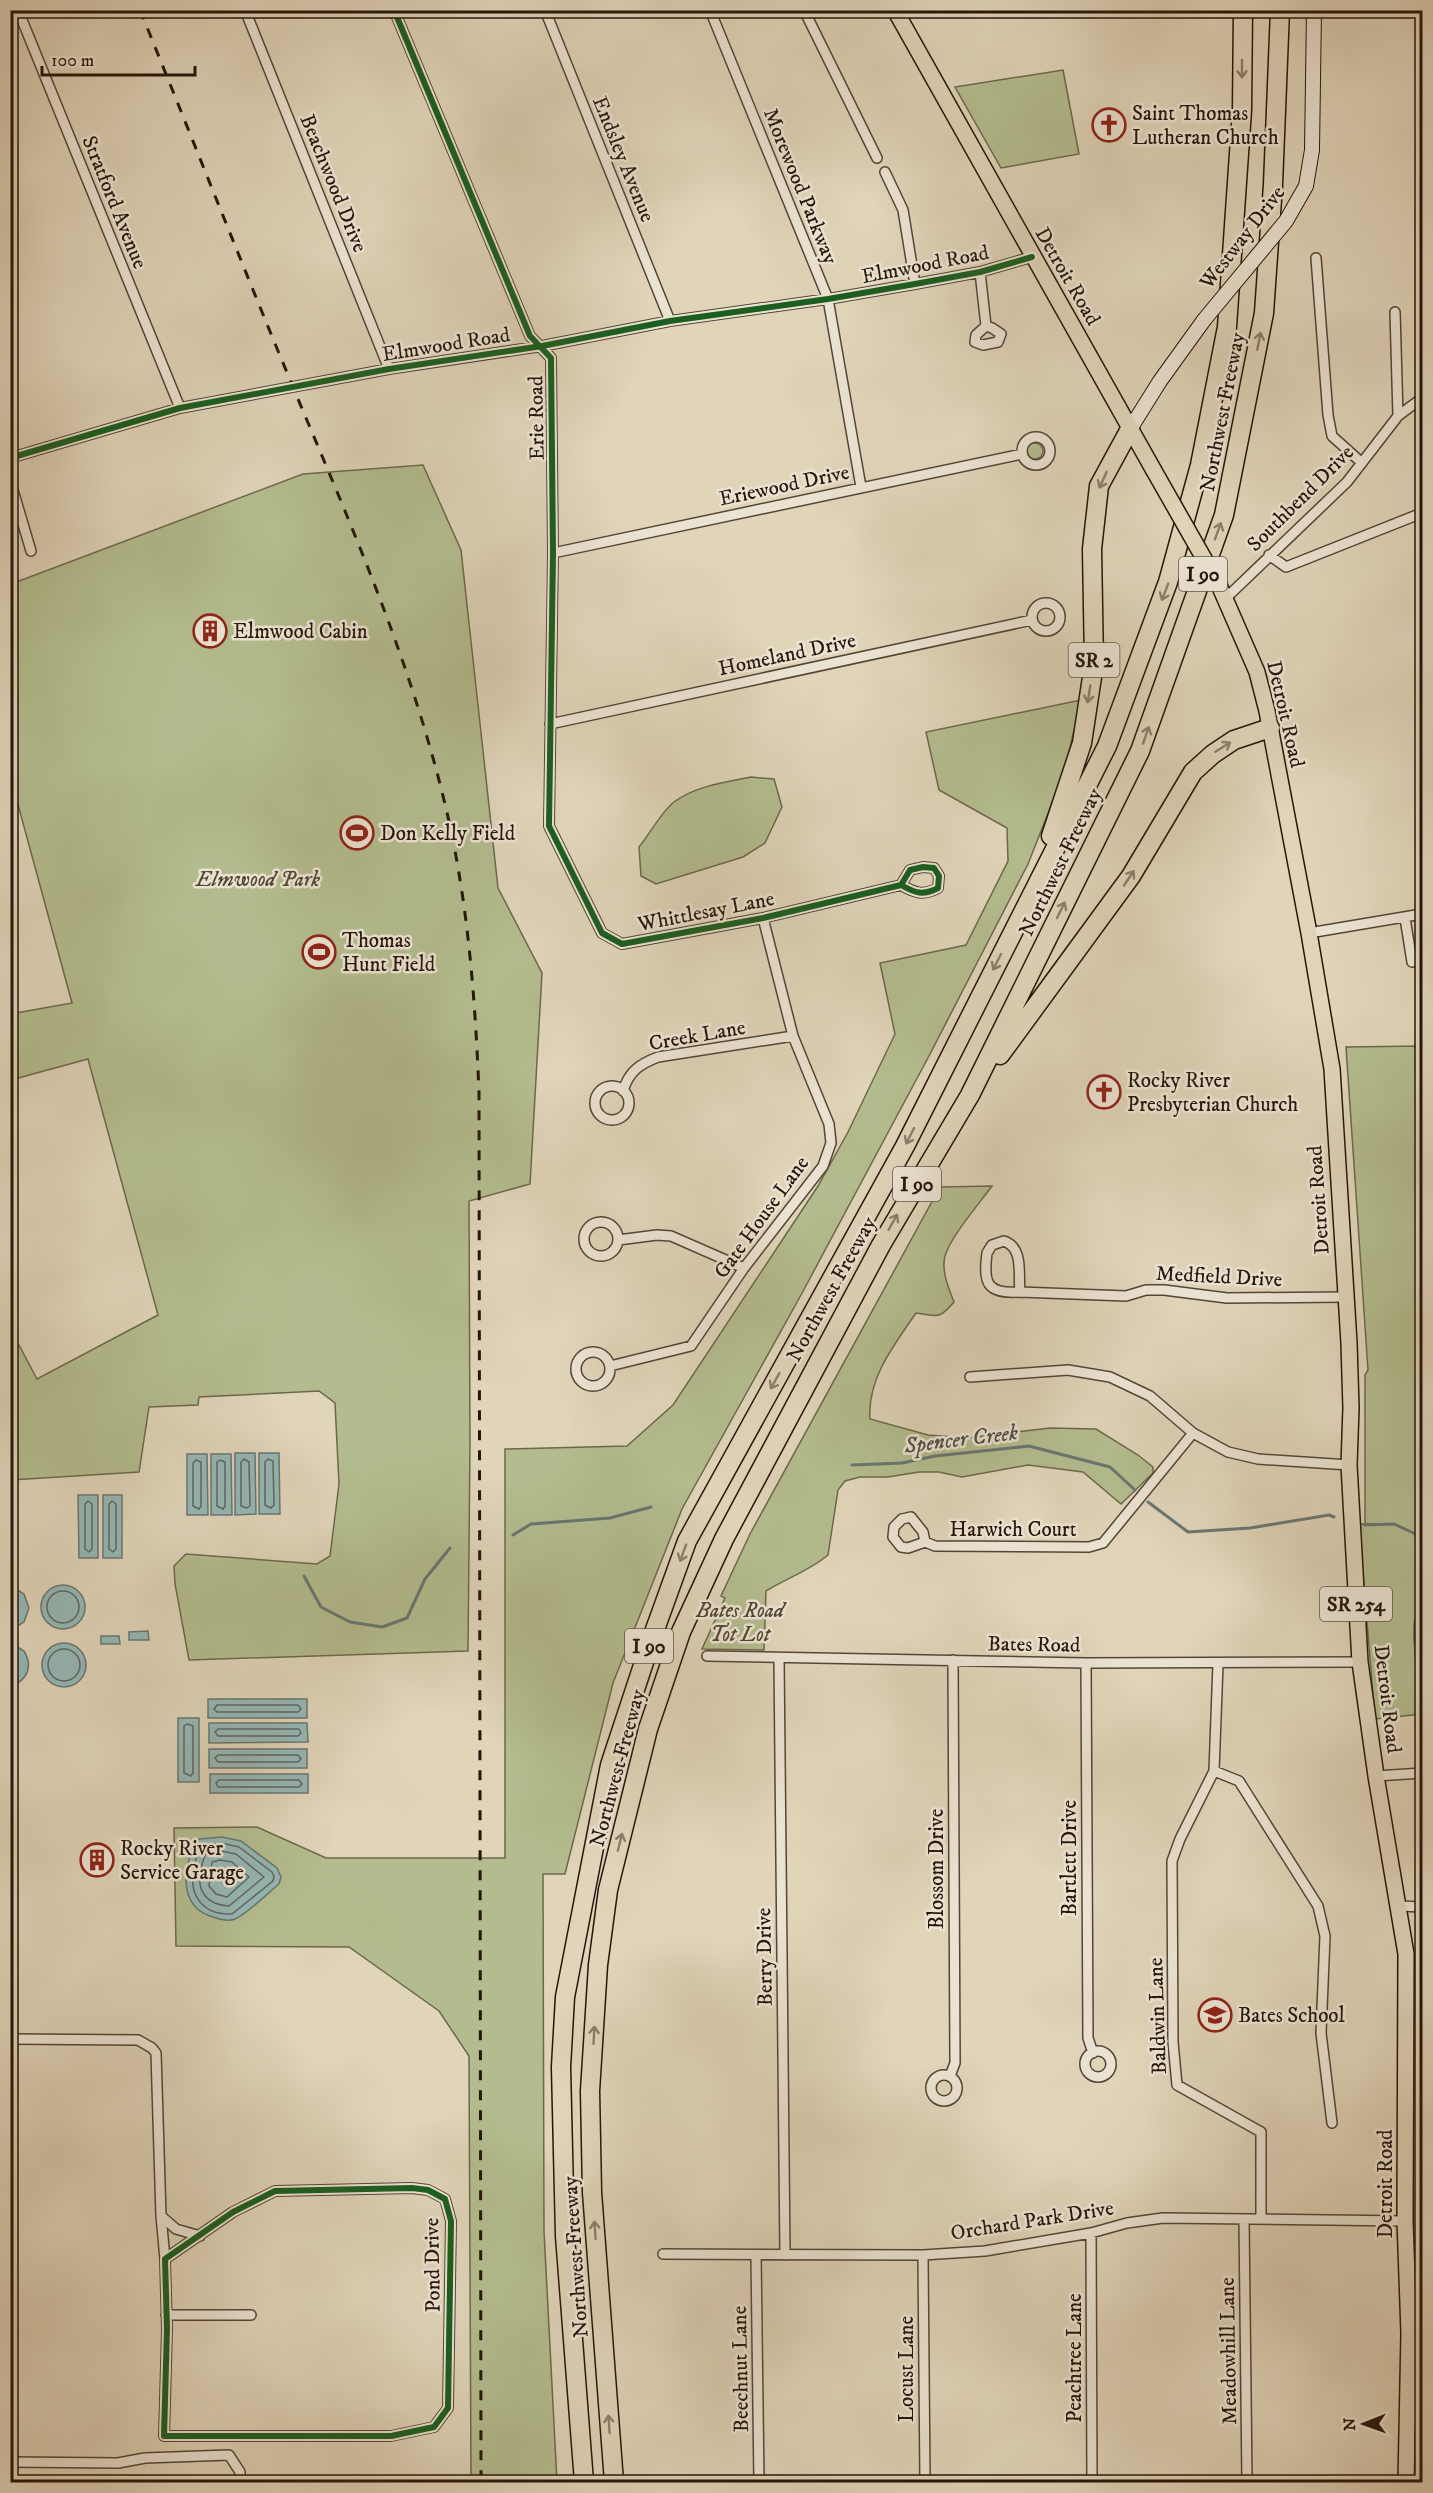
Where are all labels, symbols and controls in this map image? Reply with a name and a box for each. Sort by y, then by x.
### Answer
scale bar [42,39,195,77]
text: 100 m [51,50,94,72]
one-way arrow [1236,58,1248,78]
street label: Endsley Avenue [586,93,660,226]
place label: Saint Thomas Lutheran Church [1132,101,1279,151]
street label: Morewood Parkway [757,105,844,269]
church icon: Saint Thomas Lutheran Church [1091,107,1127,143]
street label: Beachwood Drive [294,111,373,256]
street label: Stratford Avenue [76,132,153,273]
street label: Westway Drive [1194,180,1291,295]
street label: Detroit Road [1029,223,1106,331]
street label: Elmwood Road [859,240,992,290]
street label: Elmwood Road [380,322,512,368]
street label: Northwest Freeway [1195,329,1251,494]
one-way arrow [1254,331,1265,351]
street label: Erie Road [523,375,551,461]
street label: Southbend Drive [1242,440,1360,558]
street label: Eriewood Drive [717,459,852,512]
one-way arrow [1096,471,1108,489]
one-way arrow [1214,522,1225,541]
road number: I 90 [1179,557,1227,591]
one-way arrow [1158,582,1169,601]
building icon: Elmwood Cabin [192,613,228,649]
place label: Elmwood Cabin [233,619,368,645]
street label: Homeland Drive [716,628,859,682]
road number: SR 2 [1068,643,1120,677]
street label: Detroit Road [1260,658,1310,771]
one-way arrow [1083,684,1094,704]
one-way arrow [1142,726,1153,745]
one-way arrow [1214,741,1231,753]
street label: Northwest Freeway [1014,783,1109,941]
sports icon: Don Kelly Field [339,815,375,851]
place label: Don Kelly Field [380,821,516,847]
park label: Elmwood Park [195,867,320,893]
one-way arrow [1123,870,1135,887]
street label: Whittlesay Lane [635,886,777,938]
one-way arrow [1056,902,1068,920]
place label: Thomas Hunt Field [342,928,436,978]
sports icon: Thomas Hunt Field [301,934,337,970]
one-way arrow [991,953,1003,971]
street label: Creek Lane [647,1015,748,1057]
place label: Rocky River Presbyterian Church [1127,1068,1298,1118]
church icon: Rocky River Presbyterian Church [1086,1074,1122,1110]
one-way arrow [903,1127,915,1145]
street label: Detroit Road [1302,1144,1336,1255]
street label: Gate House Lane [709,1151,815,1284]
road number: I 90 [893,1167,941,1201]
street label: Northwest Freeway [781,1211,883,1367]
one-way arrow [888,1214,900,1231]
street label: Medfield Drive [1155,1261,1283,1293]
one-way arrow [769,1371,780,1389]
water label: Spencer Creek [902,1419,1020,1460]
street label: Harwich Court [950,1517,1077,1543]
one-way arrow [677,1543,688,1561]
road number: SR 254 [1320,1587,1392,1621]
park label: Bates Road Tot Lot [695,1598,787,1648]
road number: I 90 [625,1629,673,1663]
street label: Bates Road [987,1631,1081,1659]
street label: Detroit Road [1367,1643,1407,1755]
street label: Northwest Freeway [584,1686,652,1850]
street label: Bartlett Drive [1057,1800,1083,1916]
street label: Blossom Drive [924,1808,950,1929]
one-way arrow [614,1833,626,1852]
place label: Rocky River Service Garage [120,1836,244,1886]
building icon: Rocky River Service Garage [79,1842,115,1878]
street label: Berry Drive [751,1907,779,2007]
street label: Baldwin Lane [1143,1957,1173,2075]
school or university icon: Bates School [1197,1997,1233,2033]
place label: Bates School [1238,2003,1345,2029]
one-way arrow [589,2025,600,2045]
street label: Detroit Road [1373,2129,1399,2239]
street label: Northwest Freeway [557,2174,595,2339]
street label: Orchard Park Drive [949,2195,1116,2247]
street label: Pond Drive [419,2217,447,2313]
one-way arrow [589,2220,600,2240]
street label: Meadowhill Lane [1215,2277,1243,2425]
street label: Peachtree Lane [1062,2293,1088,2423]
street label: Beechnut Lane [727,2305,755,2433]
street label: Locust Lane [894,2315,920,2422]
north arrow [1334,2394,1394,2454]
one-way arrow [603,2415,614,2435]
text: N [1340,2418,1360,2431]

